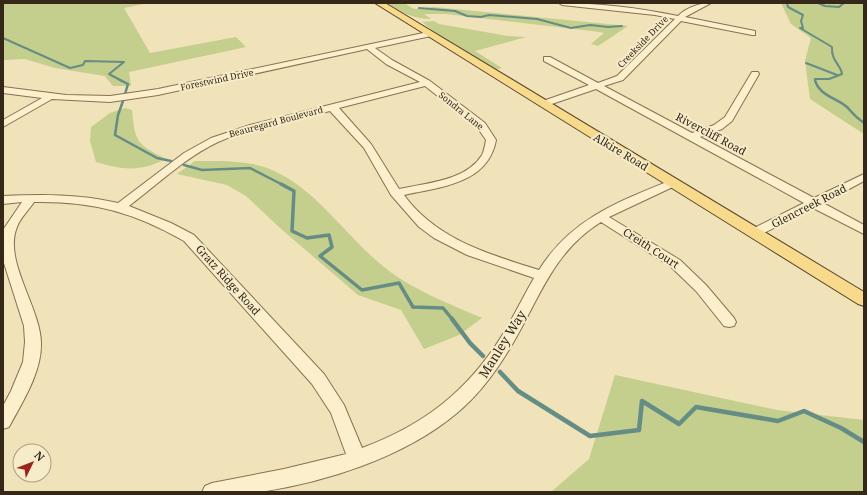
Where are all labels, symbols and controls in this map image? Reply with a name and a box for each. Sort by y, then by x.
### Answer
street label: Creekside Drive [614,13,671,71]
street label: Forestwind Drive [179,65,255,94]
street label: Sondra Lane [436,89,487,133]
street label: Beauregard Boulevard [227,103,325,140]
street label: Rivercliff Road [673,109,749,159]
street label: Alkire Road [591,129,652,174]
street label: Glencreek Road [769,180,849,231]
street label: Creith Court [620,224,682,271]
street label: Gratz Ridge Road [193,241,264,318]
street label: Manley Way [474,306,530,381]
north arrow [12,443,52,483]
text: N [31,448,48,464]

